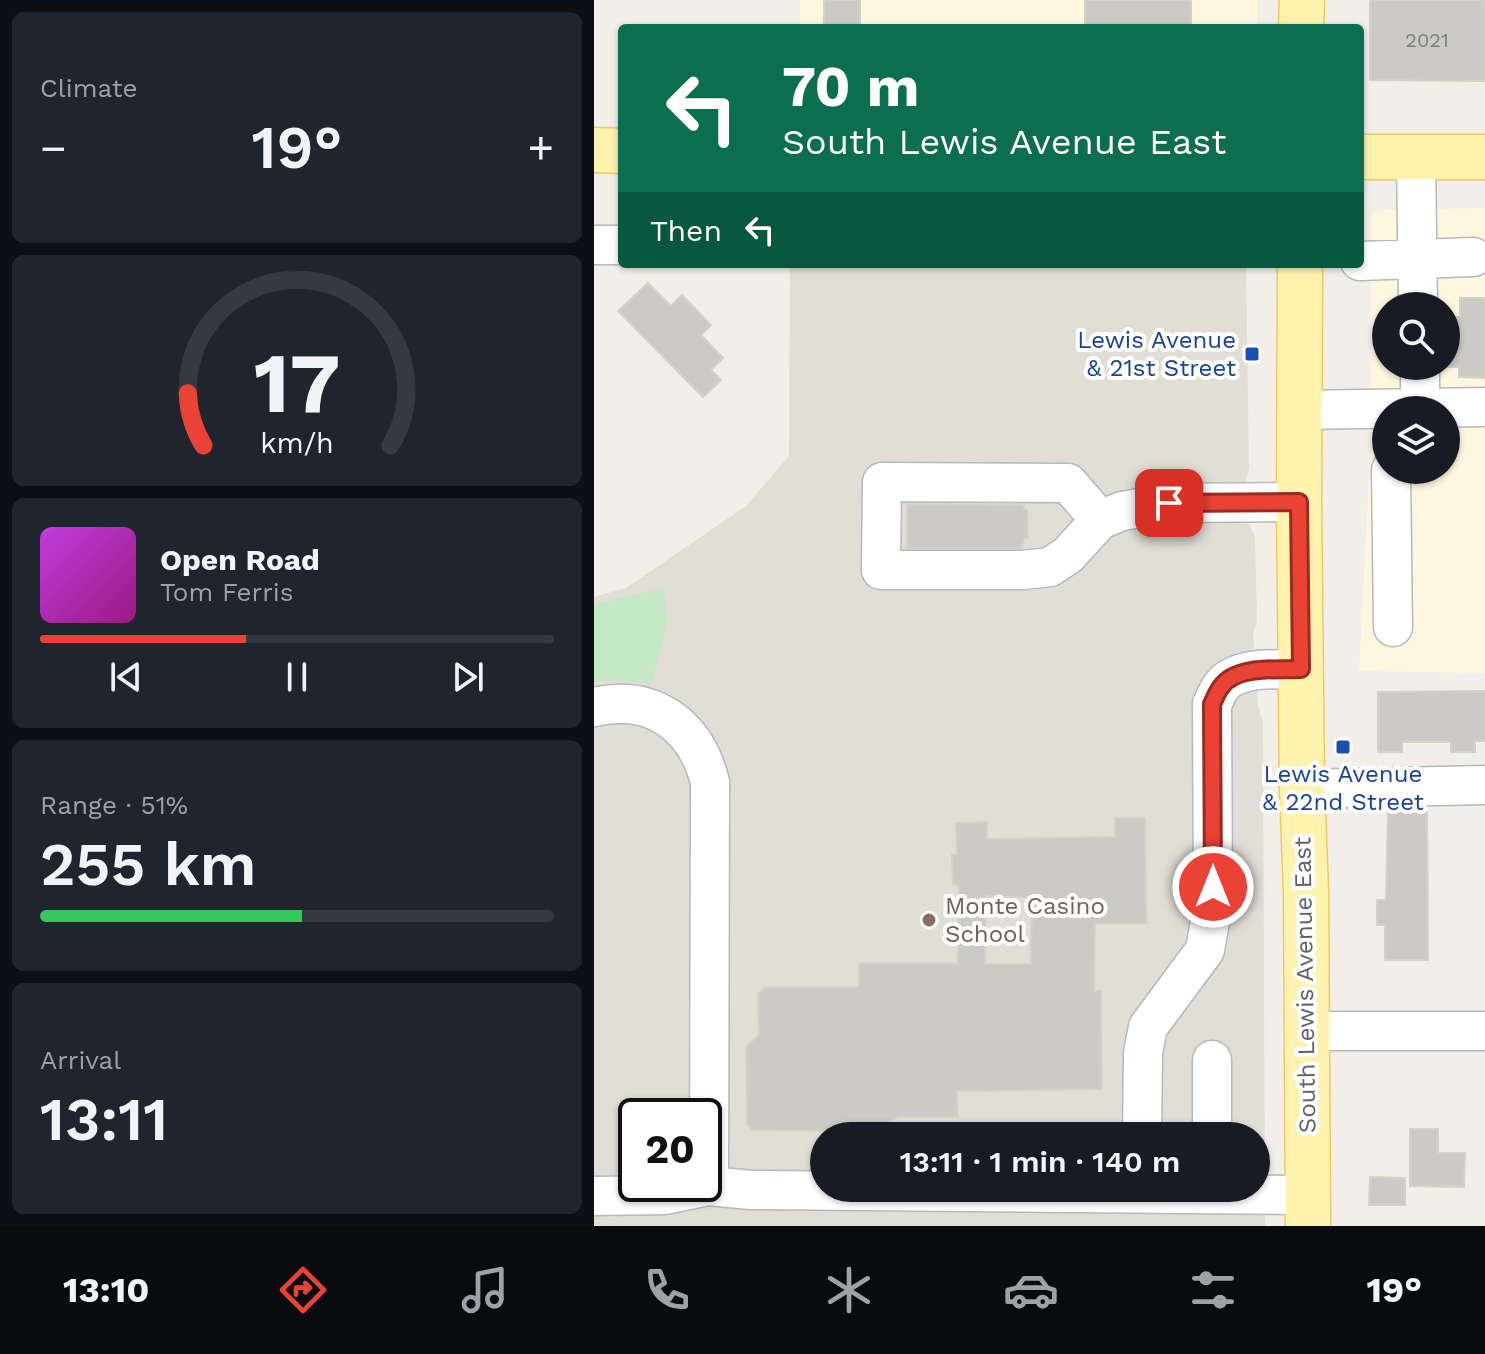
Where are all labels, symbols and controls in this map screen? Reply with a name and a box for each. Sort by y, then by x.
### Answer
house number: 2021 [1405,28,1449,52]
text: 70 m [782,54,919,120]
icon: left [650,56,754,160]
text: Climate [40,73,138,103]
text: 19° [252,112,342,183]
text: South Lewis Avenue East [782,121,1226,163]
text: − [40,122,67,174]
text: + [527,122,554,174]
icon: left [738,208,782,252]
text: Then [650,213,722,248]
map controls [1372,292,1460,484]
button: search [1372,292,1460,380]
place label: Lewis Avenue & 21st Street [1077,326,1236,382]
text: 17 [254,335,340,432]
marker: Lewis Avenue & 21st Street [1243,345,1261,363]
button: layers [1372,396,1460,484]
text: km/h [260,426,334,460]
pin [1135,469,1203,537]
icon: arrive [1147,481,1191,525]
text: Open Road [160,542,320,577]
text: Tom Ferris [160,577,293,607]
icon: previous [104,655,148,699]
icon: pause [275,655,319,699]
icon: next [446,655,490,699]
marker: Lewis Avenue & 22nd Street [1334,738,1352,756]
place label: Lewis Avenue & 22nd Street [1262,760,1424,816]
text: Range · 51% [40,790,188,820]
text: 255 km [40,829,256,900]
street label: South Lewis Avenue East [1288,837,1322,1133]
position arrow [1171,845,1255,929]
place label: Monte Casino School [945,892,1105,948]
marker: Monte Casino School [920,911,938,929]
text: Arrival [40,1045,121,1075]
text: 13:11 [40,1084,168,1155]
speed limit sign: 20 [618,1098,722,1202]
text: 13:11 · 1 min · 140 m [900,1144,1180,1179]
icon: directions [275,1262,331,1318]
icon: music [457,1262,513,1318]
icon: phone [639,1262,695,1318]
icon: climate [821,1262,877,1318]
icon: car [1003,1262,1059,1318]
icon: filters [1185,1262,1241,1318]
text: 13:10 [63,1269,149,1311]
text: 19° [1367,1269,1422,1311]

